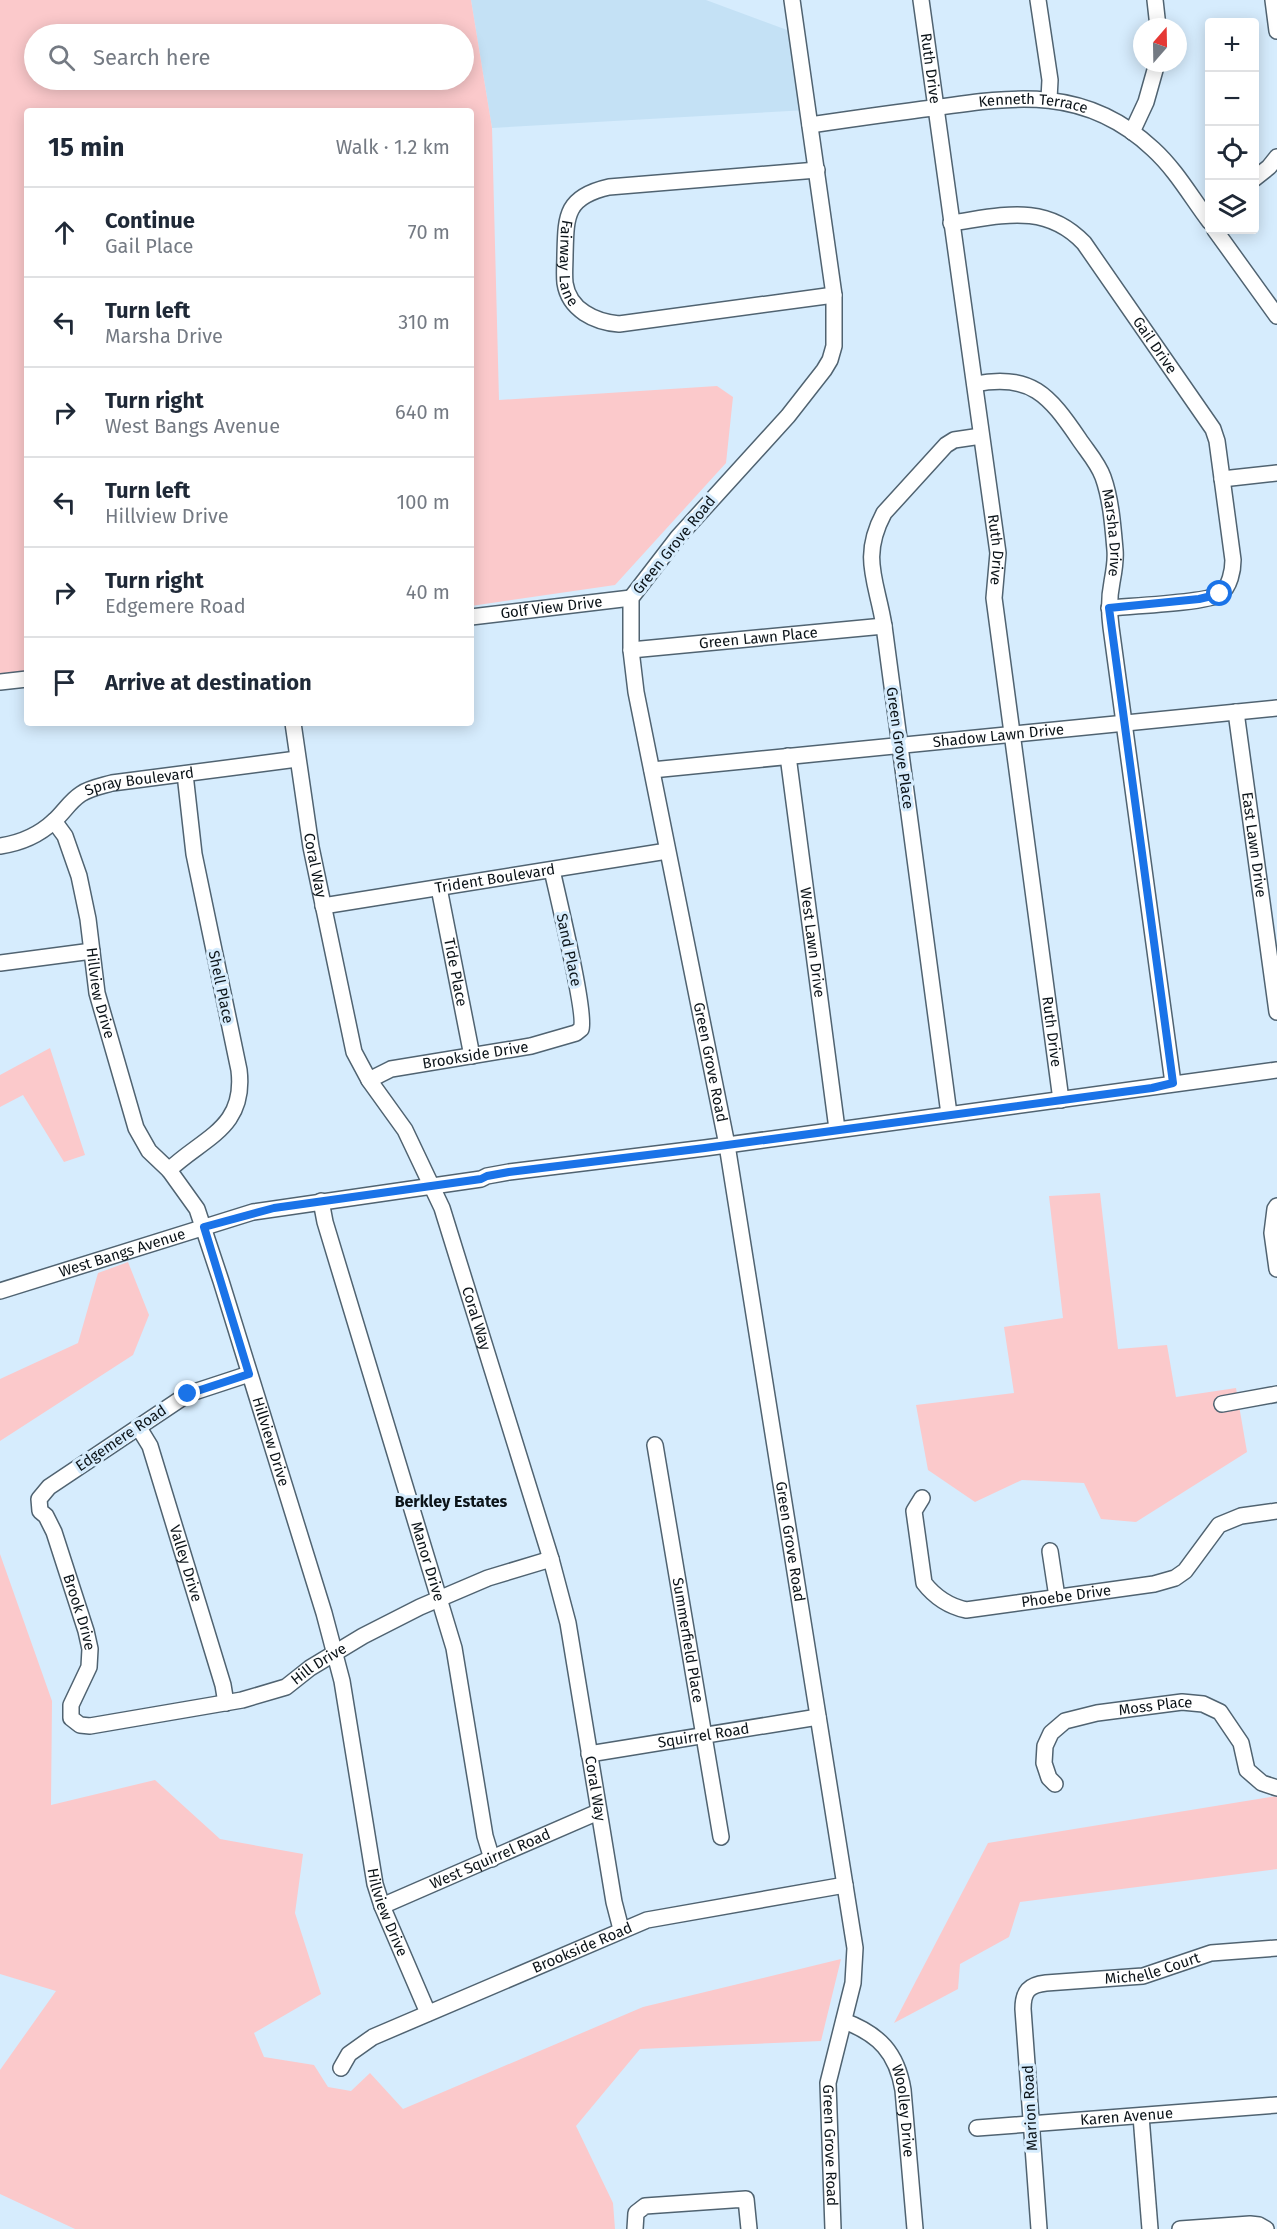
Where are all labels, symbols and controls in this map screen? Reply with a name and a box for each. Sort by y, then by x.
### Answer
north arrow [1133,18,1187,72]
map controls [1205,18,1259,234]
button: + [1205,18,1259,72]
search box [24,24,474,90]
street label: Ruth Drive [917,32,944,105]
icon: search [45,41,78,74]
text: Search here [93,44,211,71]
button: − [1205,72,1259,126]
street label: Kenneth Terrace [978,90,1090,117]
button: locate [1205,126,1259,180]
text: 15 min [48,132,124,163]
text: Walk · 1.2 km [336,135,450,159]
button: layers [1205,180,1259,234]
text: Continue [105,207,195,234]
icon: ahead [48,216,81,249]
street label: Fairway Lane [555,219,582,310]
text: 70 m [408,220,450,244]
text: Gail Place [105,234,193,258]
text: Turn left [105,297,190,324]
icon: left [48,306,81,339]
text: 310 m [398,310,450,334]
street label: Gail Drive [1129,313,1181,377]
text: Marsha Drive [105,324,223,348]
text: Turn right [105,387,204,414]
icon: right [48,396,81,429]
text: 640 m [395,400,450,424]
text: West Bangs Avenue [105,414,280,438]
text: Turn left [105,477,190,504]
icon: left [48,486,81,519]
street label: Marsha Drive [1098,487,1124,578]
text: 100 m [397,490,450,514]
street label: Green Grove Road [629,492,719,598]
text: Hillview Drive [105,504,229,528]
street label: Ruth Drive [984,513,1007,586]
text: Turn right [105,567,204,594]
icon: right [48,576,81,609]
text: 40 m [406,580,450,604]
route start [1206,580,1232,606]
street label: Golf View Drive [500,592,603,622]
text: Edgemere Road [105,594,246,618]
street label: Green Lawn Place [698,623,819,652]
icon: arrive [48,666,81,699]
text: Arrive at destination [105,669,312,696]
street label: Green Grove Place [883,686,917,810]
street label: Shadow Lawn Drive [932,720,1065,751]
street label: Spray Boulevard [82,763,195,800]
street label: East Lawn Drive [1238,791,1270,899]
street label: Coral Way [300,832,331,900]
street label: Trident Boulevard [433,860,556,897]
street label: West Lawn Drive [796,886,829,999]
street label: Sand Place [552,912,586,988]
street label: Tide Place [440,937,471,1008]
street label: Hillview Drive [83,946,119,1041]
street label: Shell Place [205,949,237,1025]
street label: Ruth Drive [1038,995,1066,1068]
street label: Green Grove Road [690,1001,731,1124]
street label: Brookside Drive [421,1038,530,1073]
street label: West Bangs Avenue [57,1225,188,1281]
street label: Coral Way [458,1284,495,1353]
route end [174,1380,200,1406]
street label: Hillview Drive [248,1395,293,1489]
street label: Edgemere Road [72,1401,170,1475]
street label: Green Grove Road [772,1480,809,1603]
district label: Berkley Estates [395,1492,508,1511]
street label: Manor Drive [407,1519,448,1603]
street label: Valley Drive [166,1523,206,1604]
street label: Brook Drive [59,1572,99,1652]
street label: Summerfield Place [668,1576,707,1704]
street label: Phoebe Drive [1020,1581,1112,1611]
street label: Hill Drive [287,1639,350,1689]
street label: Moss Place [1117,1693,1193,1719]
street label: Squirrel Road [656,1719,751,1752]
street label: Coral Way [581,1755,610,1823]
street label: West Squirrel Road [427,1825,553,1893]
street label: Hillview Drive [364,1867,412,1959]
street label: Brookside Road [530,1918,635,1977]
street label: Michelle Court [1104,1948,1203,1988]
street label: Woolley Drive [888,2062,918,2158]
street label: Marion Road [1019,2065,1041,2151]
street label: Green Grove Road [819,2084,841,2206]
street label: Karen Avenue [1079,2104,1174,2129]

